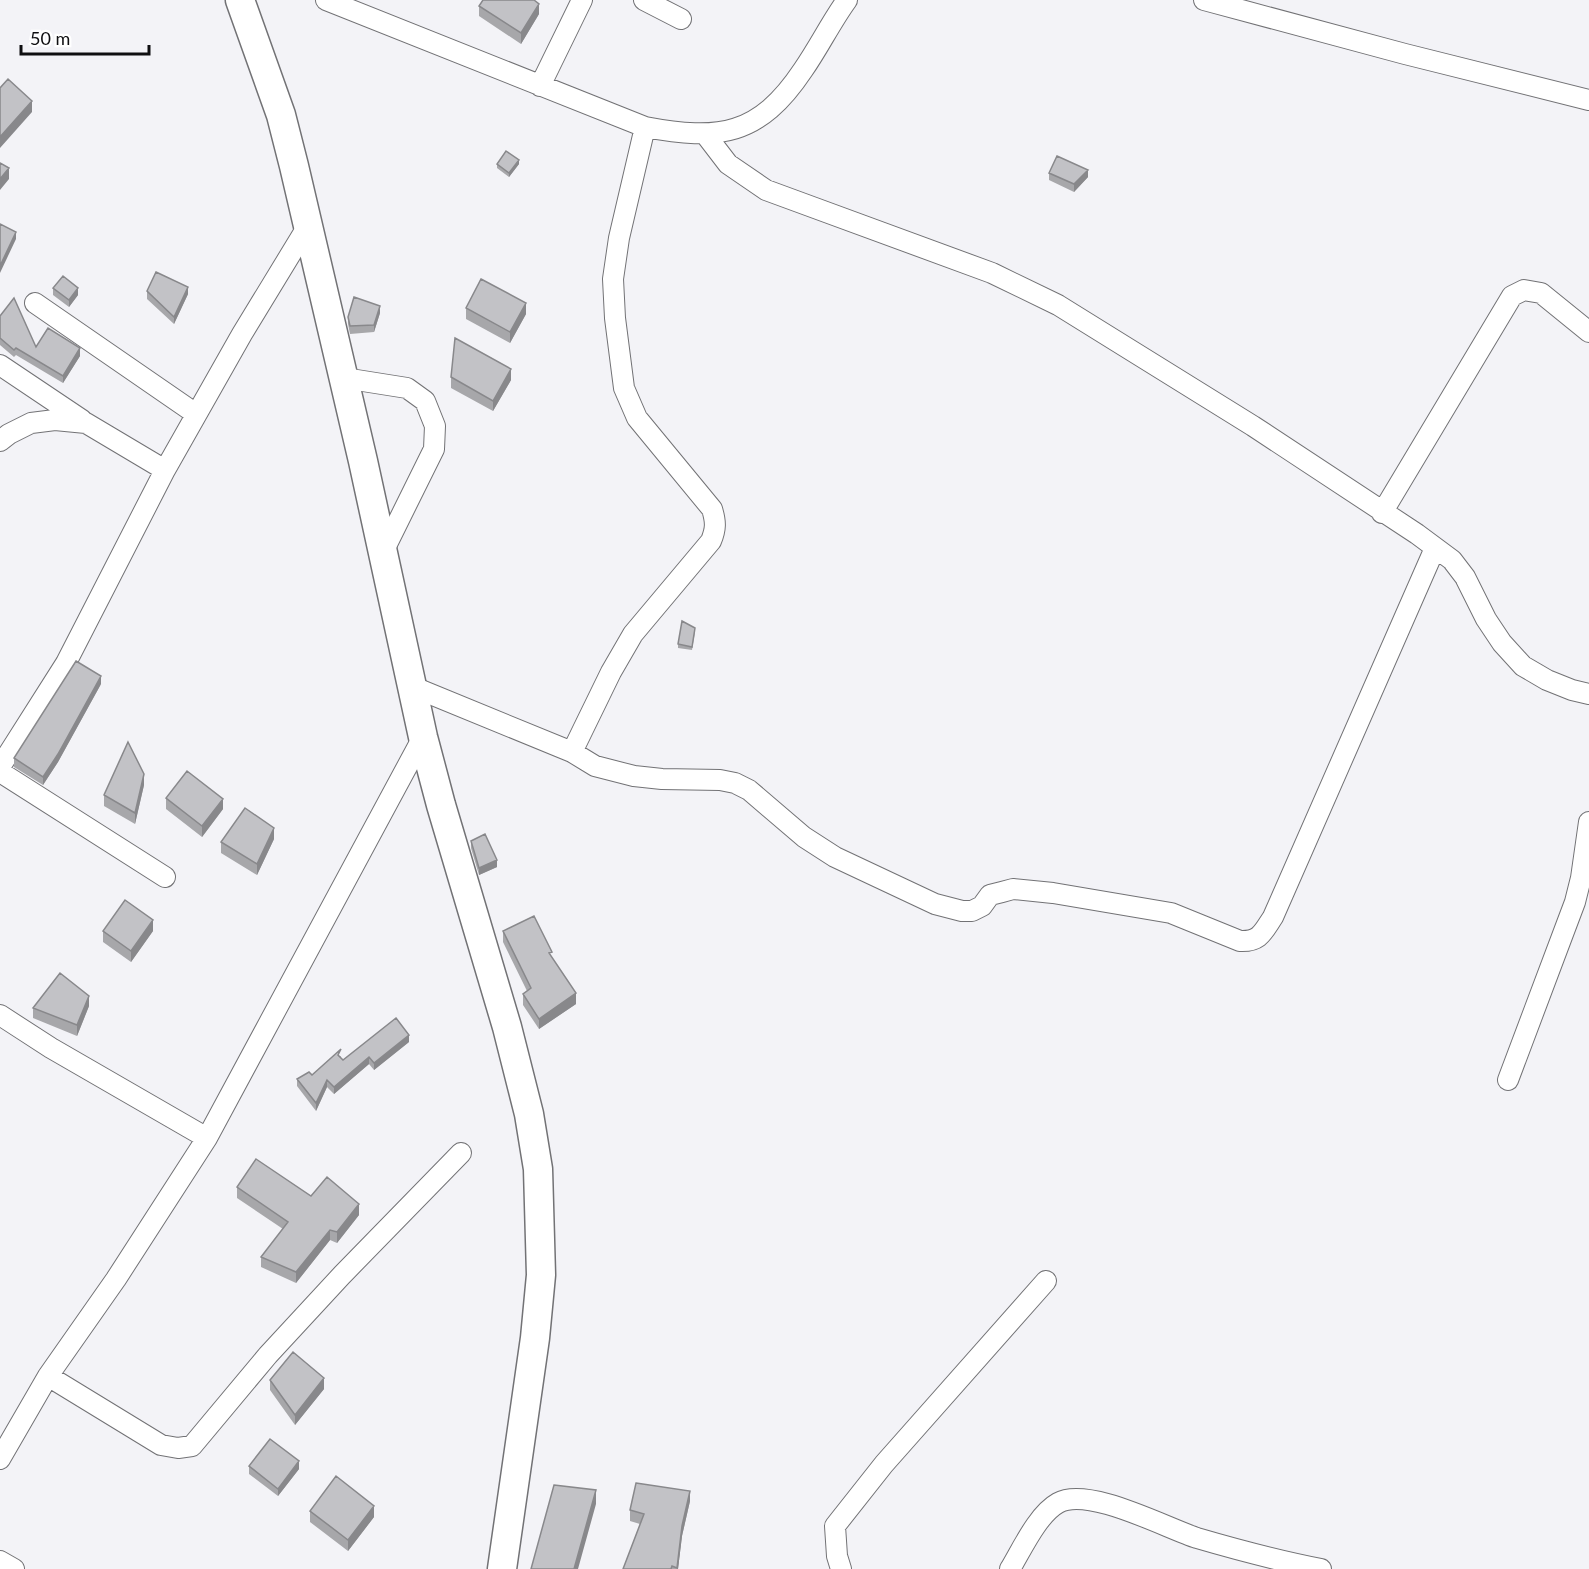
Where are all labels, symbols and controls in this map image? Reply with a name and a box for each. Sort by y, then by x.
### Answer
scale bar [21,18,148,56]
text: 50 m [30,27,70,49]

